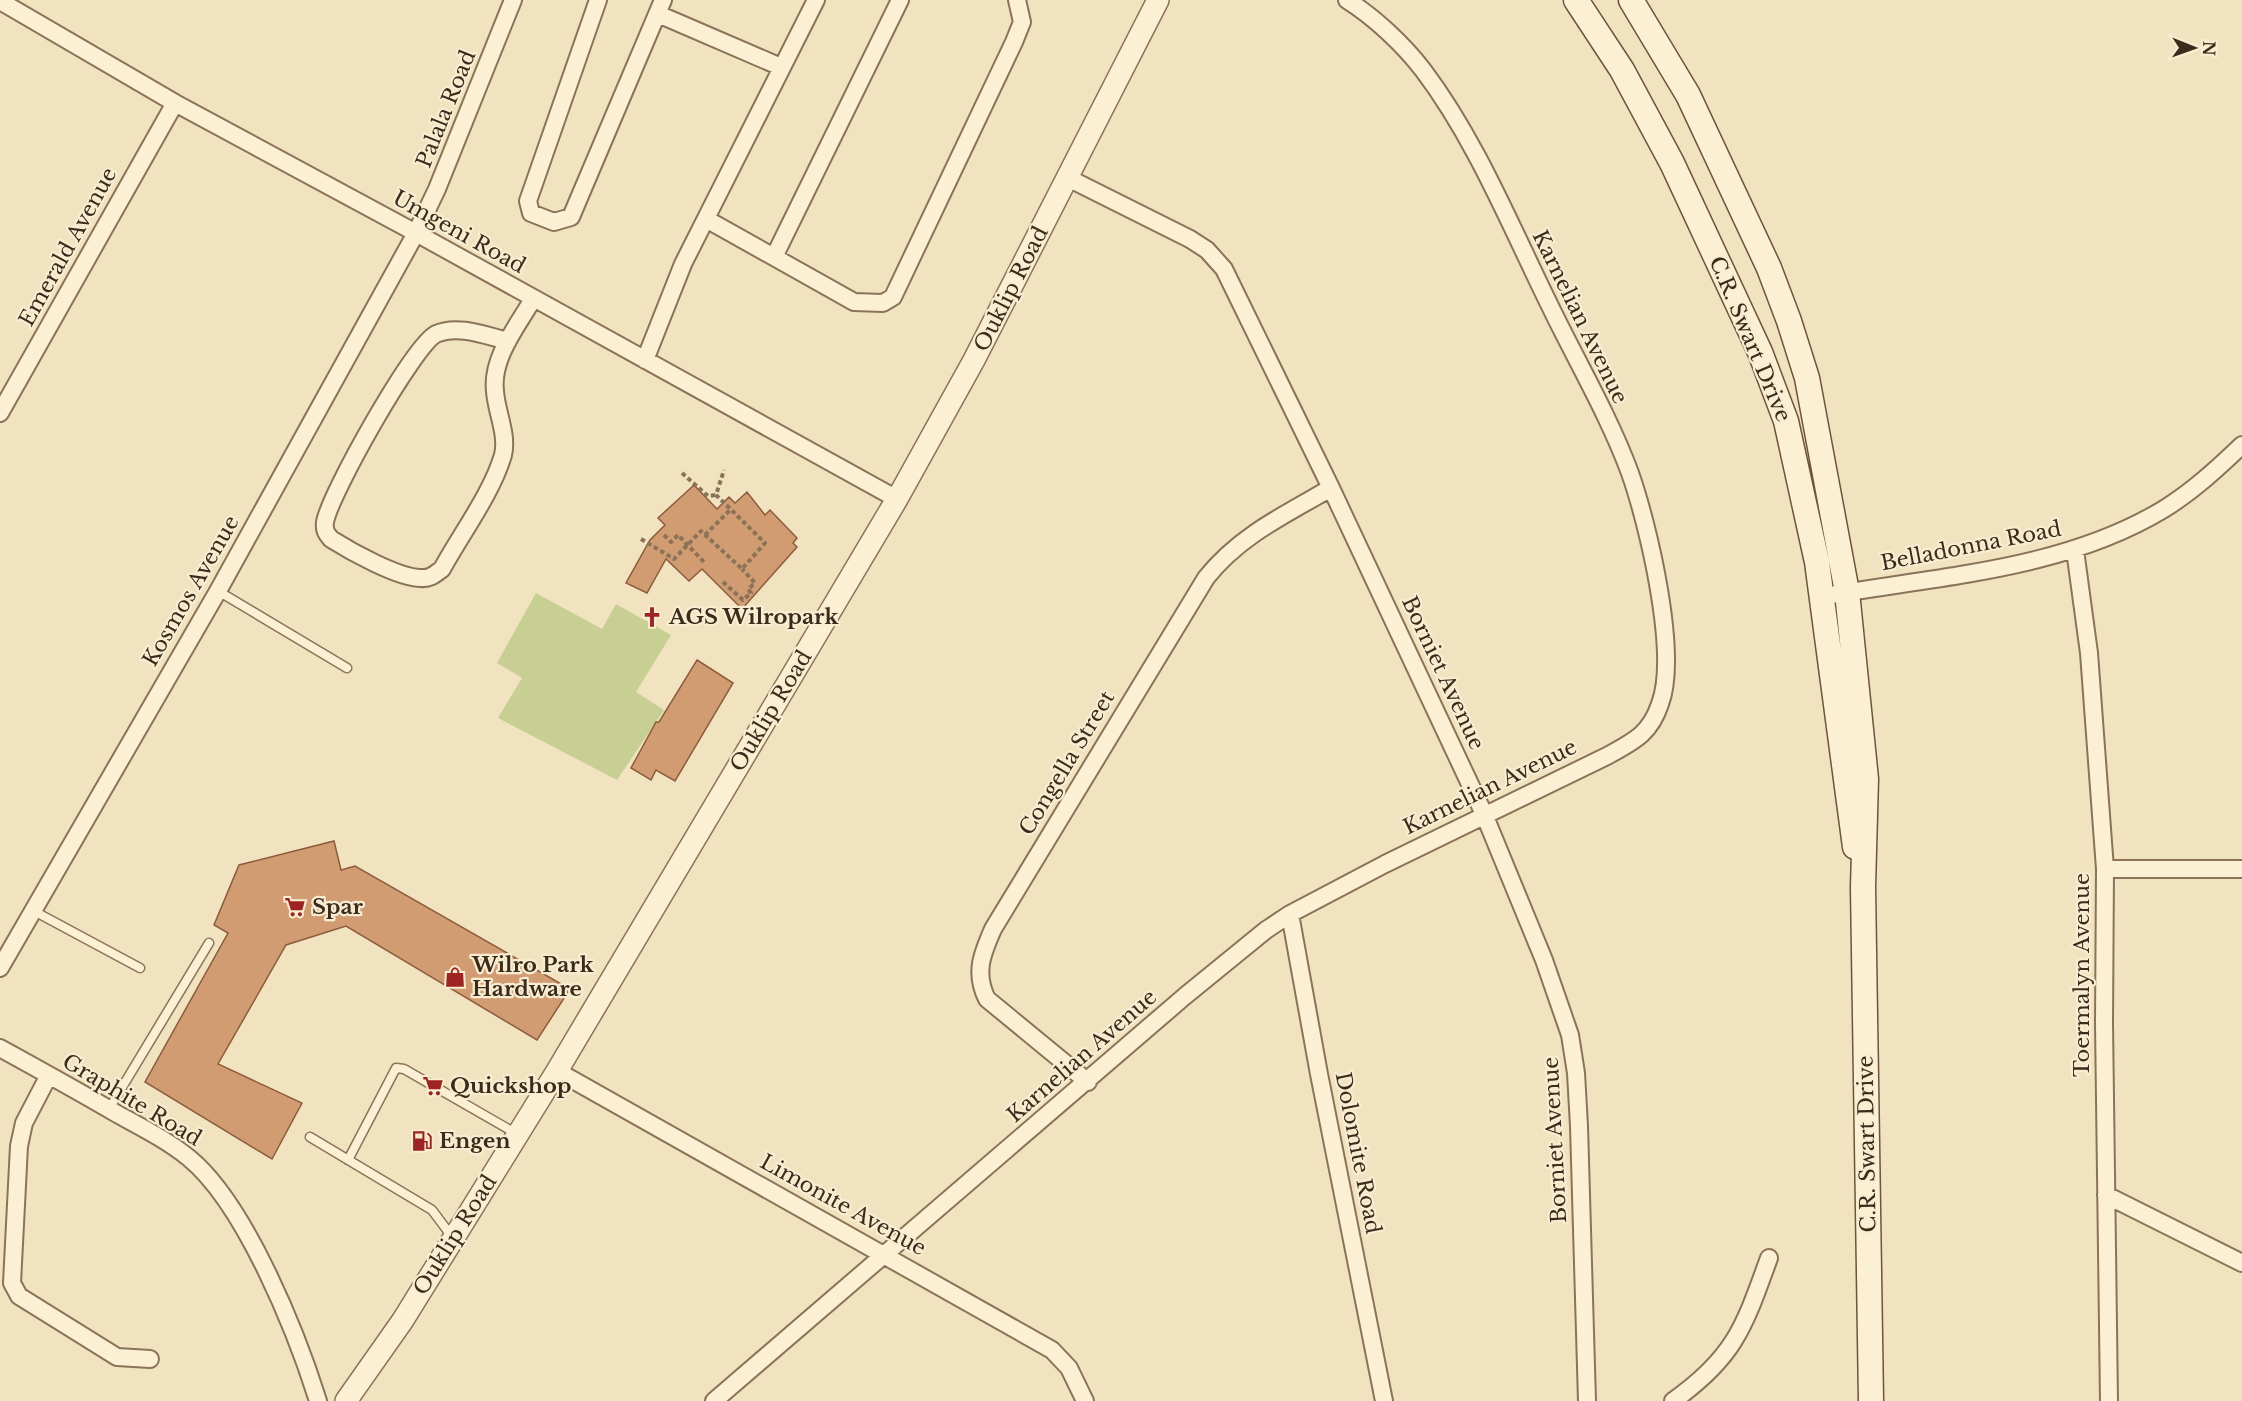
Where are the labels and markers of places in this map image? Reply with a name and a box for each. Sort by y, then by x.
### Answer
place label: AGS Wilropark [668,604,839,630]
church icon: AGS Wilropark [640,605,664,629]
place label: Spar [312,894,363,920]
supermarket icon: Spar [283,895,307,919]
place label: Wilro Park Hardware [471,952,595,1002]
shop icon: Wilro Park Hardware [443,965,467,989]
place label: Quickshop [450,1073,571,1099]
supermarket icon: Quickshop [421,1074,445,1098]
place label: Engen [439,1128,511,1154]
fuel station icon: Engen [410,1129,434,1153]

